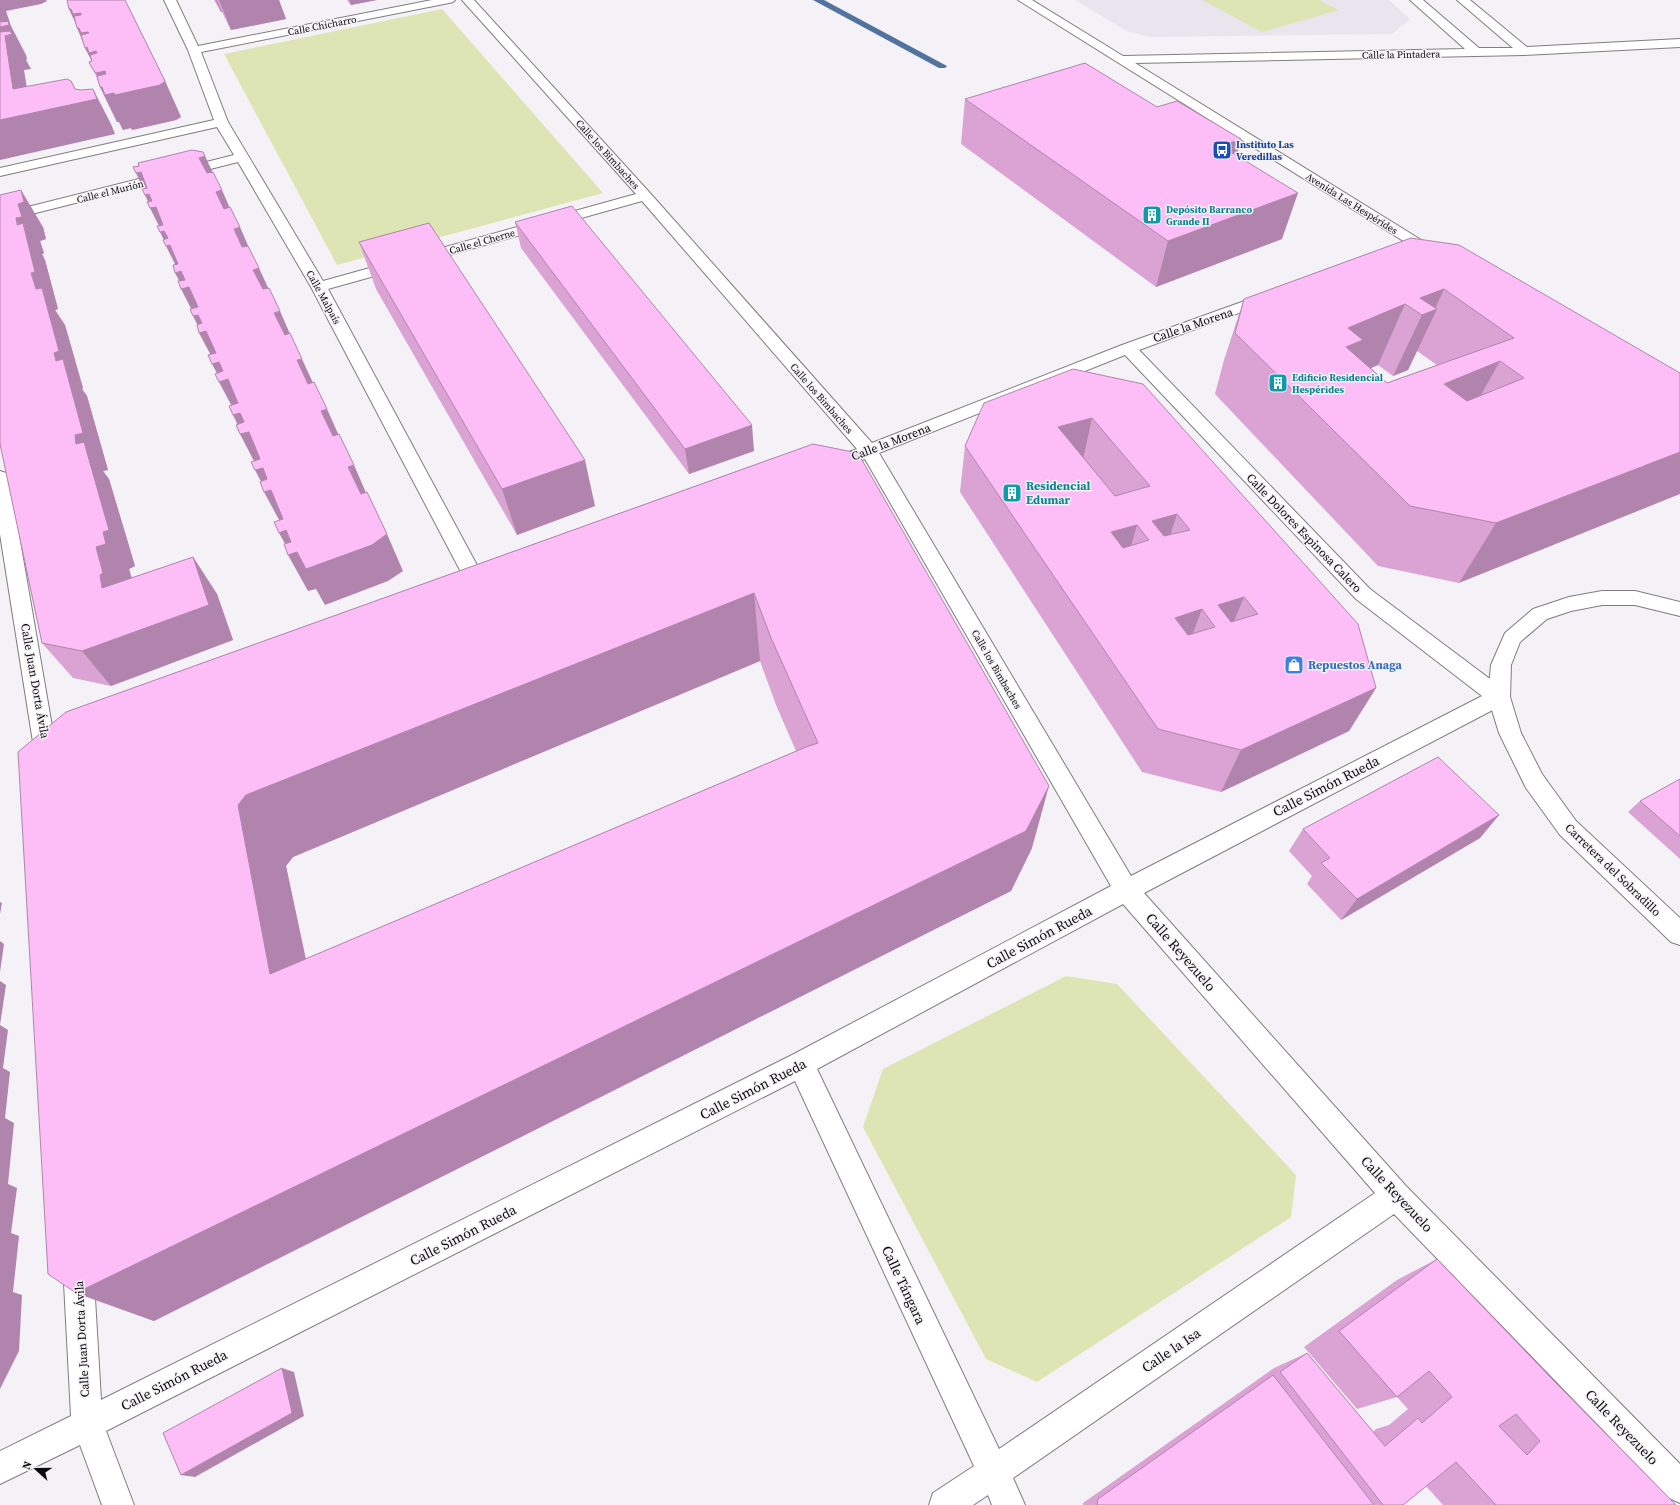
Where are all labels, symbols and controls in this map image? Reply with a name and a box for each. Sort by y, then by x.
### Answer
street label: Calle Chicharro [287,12,358,39]
street label: Calle la Pintadera [1362,47,1441,62]
street label: Calle los Bimbaches [573,117,642,192]
place label: Instituto Las Veredillas [1236,138,1294,163]
bus stop icon: Instituto Las Veredillas [1211,139,1233,161]
street label: Avenida Las Hespérides [1303,170,1400,237]
street label: Calle el Murión [75,177,145,206]
place label: Depósito Barranco Grande II [1166,203,1252,228]
building icon: Depósito Barranco Grande II [1141,204,1163,226]
street label: Calle el Cherne [448,226,517,257]
street label: Calle Malpaís [303,268,344,327]
street label: Calle la Morena [1151,304,1236,346]
street label: Calle los Bimbaches [787,360,856,436]
place label: Edificio Residencial Hespérides [1292,371,1383,396]
building icon: Edificio Residencial Hespérides [1267,372,1289,394]
street label: Calle la Morena [849,419,934,464]
street label: Calle Dolores Espinosa Calero [1243,470,1366,596]
place label: Residencial Edumar [1026,478,1091,508]
building icon: Residencial Edumar [1001,482,1023,504]
street label: Calle Juan Dorta Ávila [17,622,53,741]
street label: Calle los Bimbaches [969,627,1025,711]
shop icon: Repuestos Anaga [1283,654,1305,676]
place label: Repuestos Anaga [1308,657,1402,673]
street label: Calle Simón Rueda [1269,750,1384,822]
street label: Carretera del Sobradillo [1562,820,1665,920]
street label: Calle Simón Rueda [983,900,1096,973]
street label: Calle Reyezuelo [1141,908,1221,996]
street label: Calle Simón Rueda [696,1053,811,1125]
street label: Calle Reyezuelo [1356,1151,1438,1237]
street label: Calle Simón Rueda [406,1199,521,1271]
street label: Calle Tángara [877,1242,931,1328]
street label: Calle Juan Dorta Ávila [71,1279,93,1398]
street label: Calle la Isa [1138,1322,1205,1377]
street label: Calle Simón Rueda [117,1344,232,1416]
street label: Calle Reyezuelo [1581,1385,1663,1469]
north arrow [16,1449,56,1489]
text: N [19,1459,36,1472]

